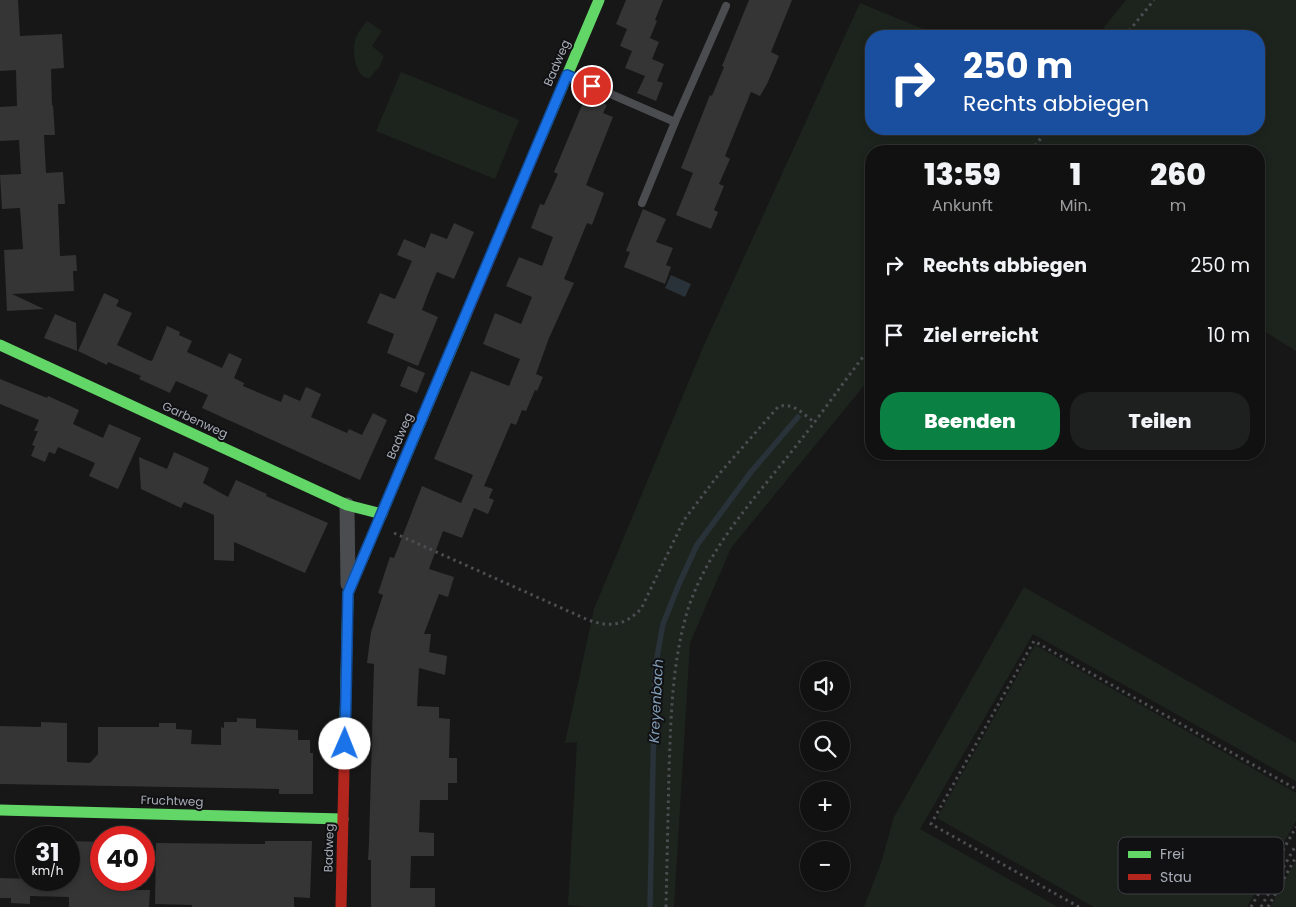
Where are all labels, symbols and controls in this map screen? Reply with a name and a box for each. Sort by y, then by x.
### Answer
street label: Badweg [539,37,574,89]
text: 250 m [963,41,1073,90]
icon: right [880,50,945,115]
pin [571,65,613,107]
icon: arrive [578,72,606,100]
text: Rechts abbiegen [963,88,1149,119]
text: 13:59 [924,153,1001,196]
text: 1 [1070,153,1081,196]
text: 260 [1150,153,1206,196]
text: Ankunft [932,194,993,217]
text: Min. [1060,194,1091,217]
text: m [1170,194,1186,217]
icon: right [880,251,908,279]
text: Rechts abbiegen [923,252,1087,279]
text: 250 m [1191,252,1250,279]
icon: arrive [880,321,908,349]
text: Ziel erreicht [923,322,1039,349]
text: 10 m [1207,322,1250,349]
button: Beenden [880,392,1060,450]
button: Teilen [1070,392,1250,450]
street label: Garbenweg [160,397,231,442]
street label: Badweg [382,410,417,462]
water label: Kreyenbach [644,658,668,744]
map controls [800,661,850,891]
button: sound [800,661,850,711]
position arrow [318,717,370,769]
button: search [800,721,850,771]
button: + [800,781,850,831]
street label: Fruchtweg [140,791,204,810]
street label: Badweg [319,823,338,873]
speed limit sign: 40 [90,826,155,891]
text: 31 [35,835,60,870]
legend [1118,837,1284,894]
button: − [800,841,850,891]
text: Frei [1160,844,1184,864]
text: km/h [32,862,63,879]
text: Stau [1160,867,1192,887]

